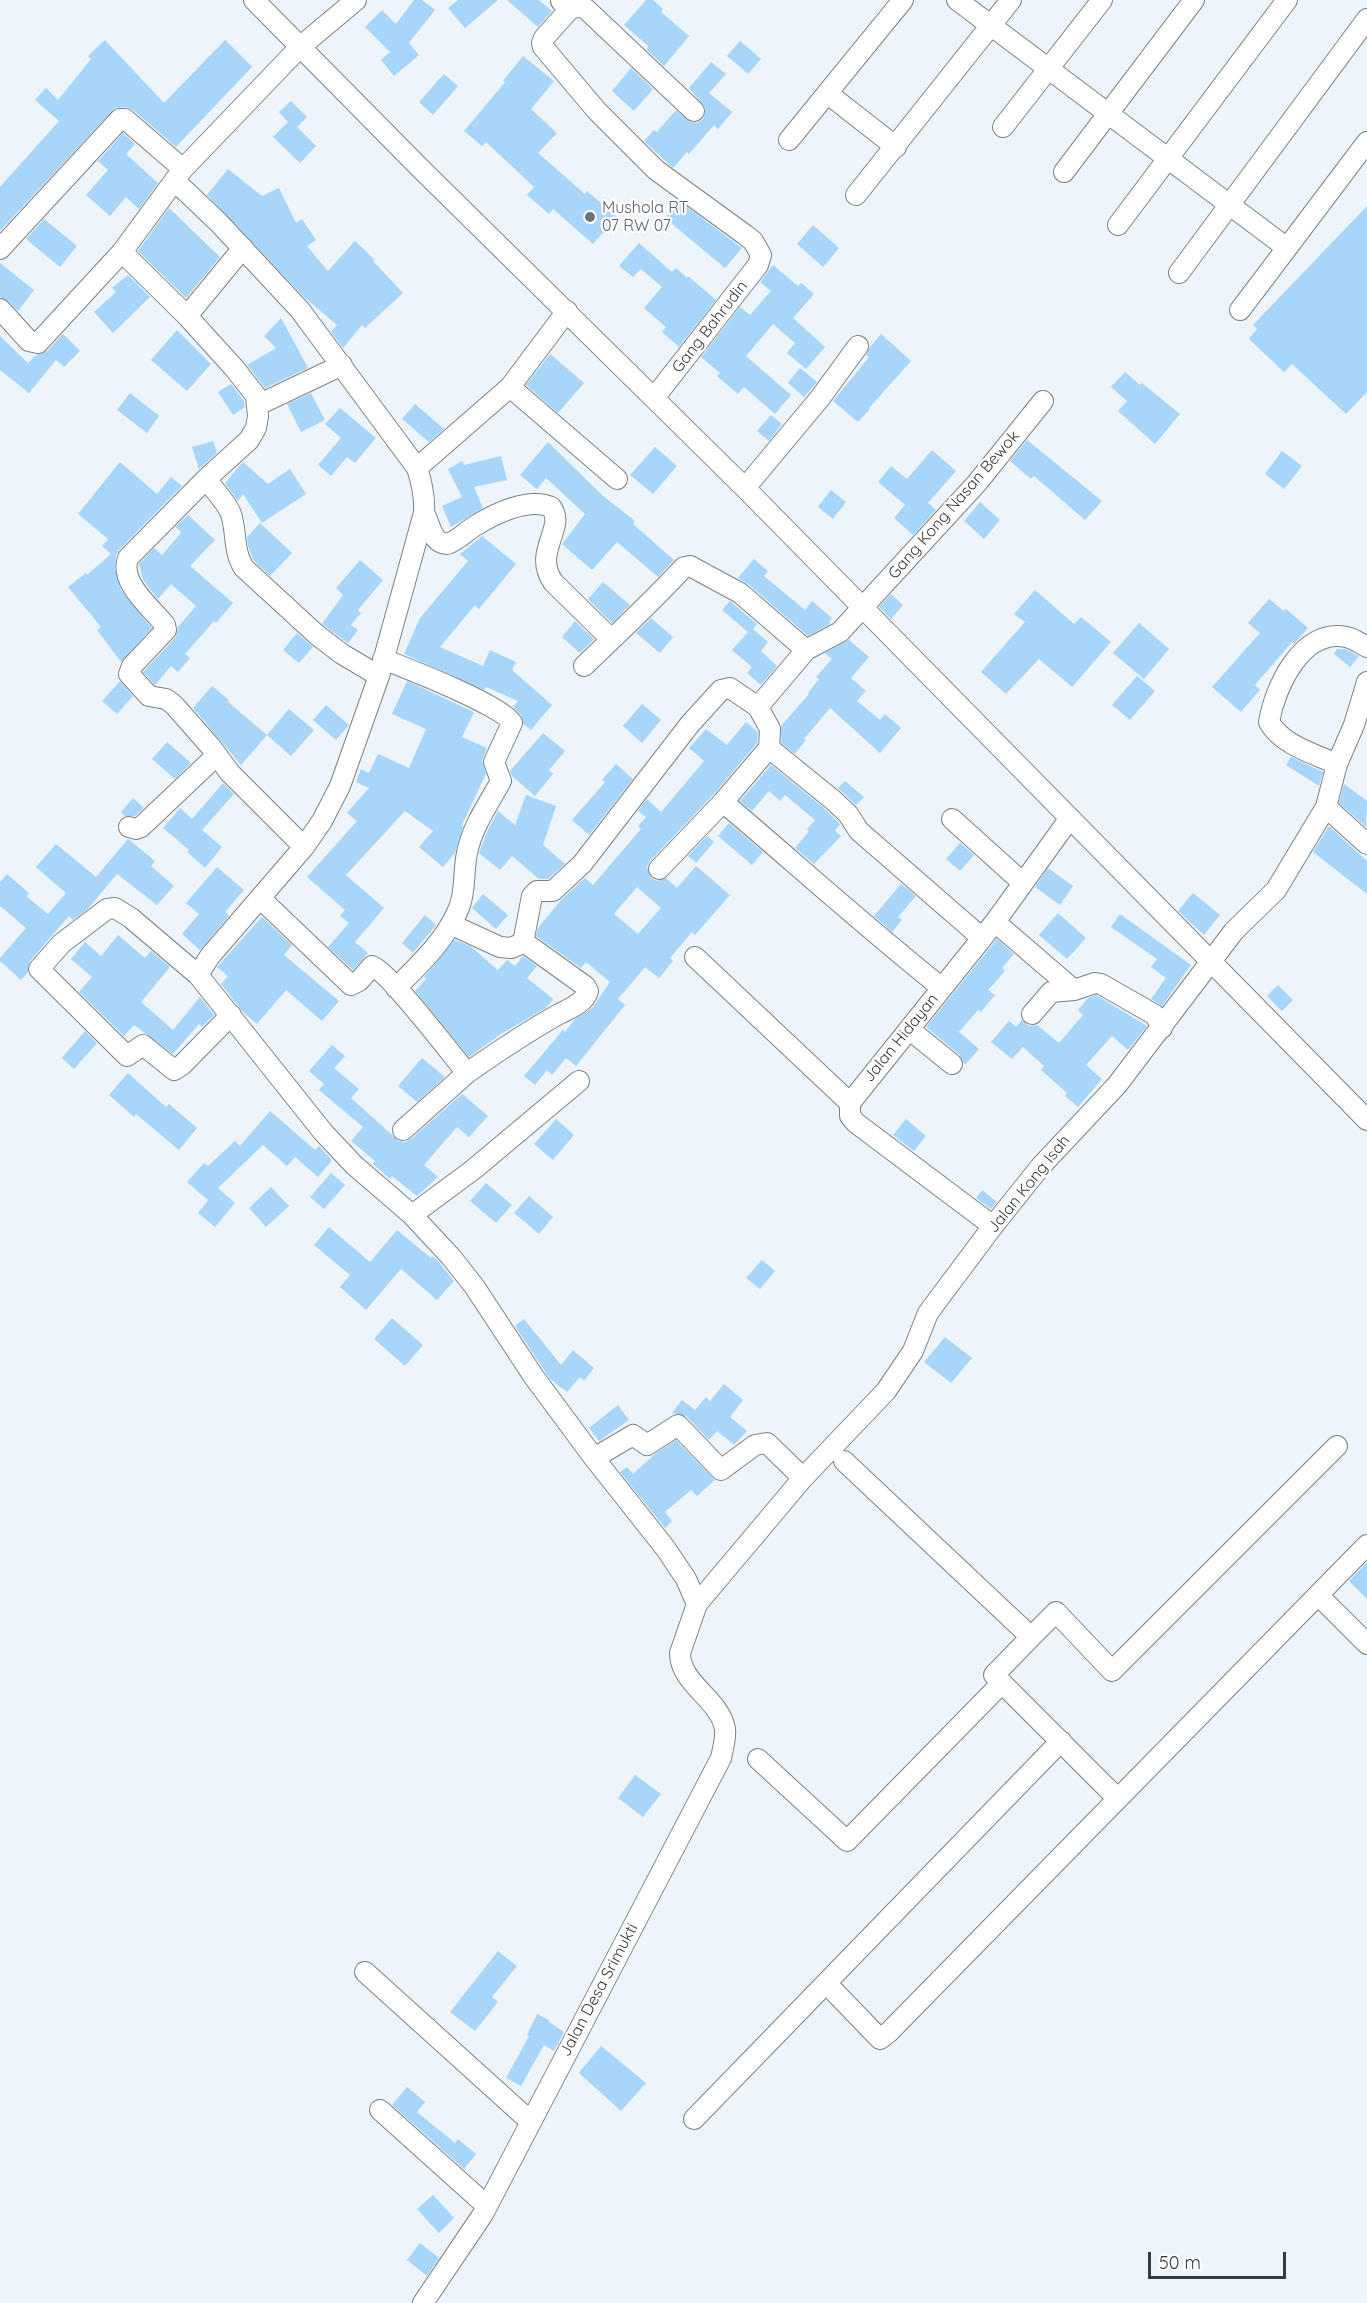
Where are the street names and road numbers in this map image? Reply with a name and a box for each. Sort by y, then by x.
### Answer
street label: Gang Bahrudin [668,277,752,377]
street label: Gang Kong Nasan Bewok [884,427,1024,583]
street label: Jalan Hidayan [859,990,943,1086]
street label: Jalan Kong Isah [984,1131,1074,1237]
street label: Jalan Desa Srimukti [556,1920,642,2060]

